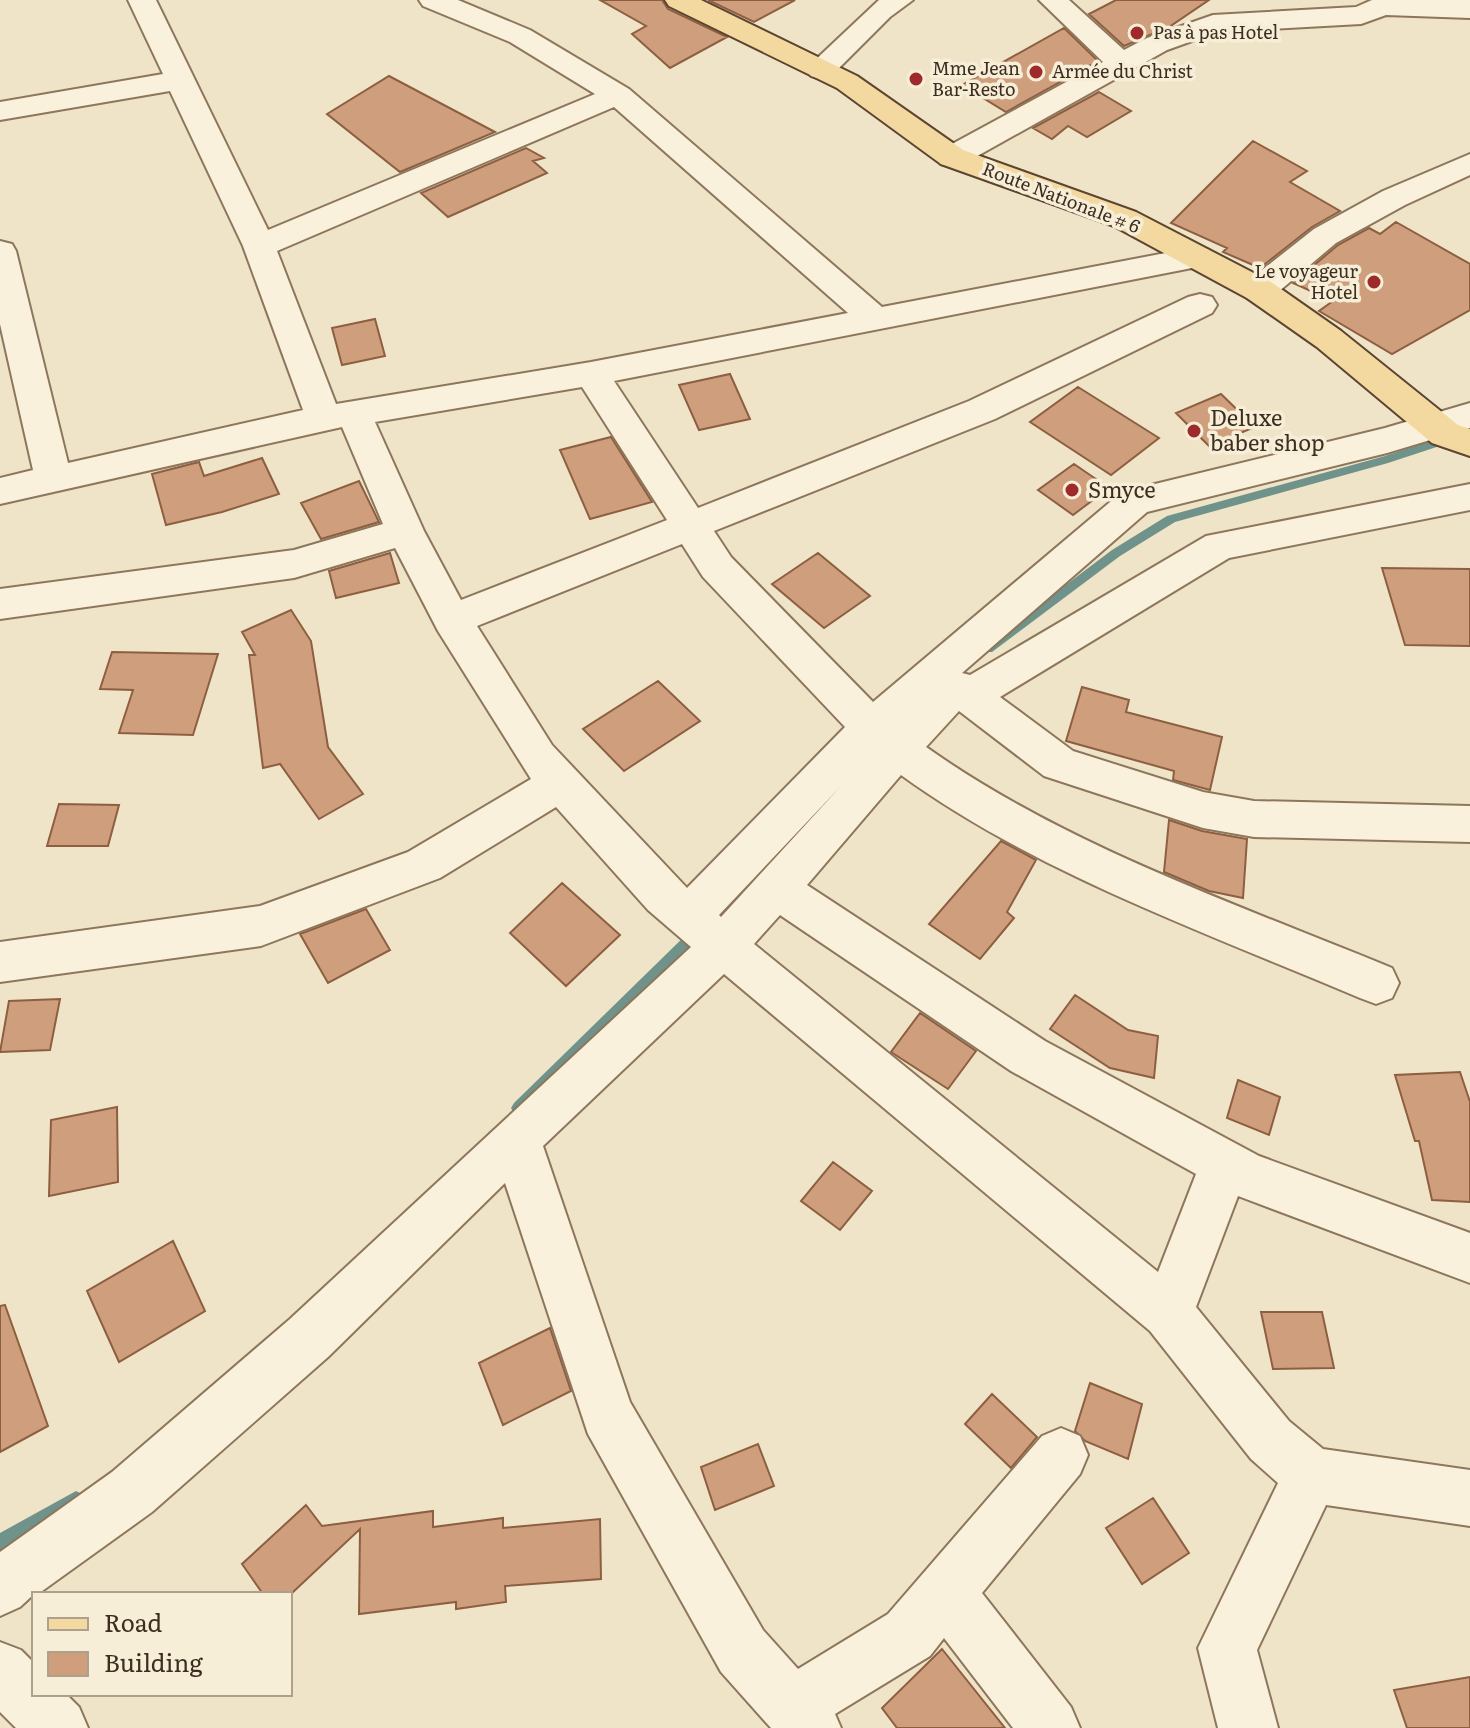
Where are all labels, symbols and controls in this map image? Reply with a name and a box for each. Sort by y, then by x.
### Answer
place label: Pas à pas Hotel [1153,18,1278,45]
marker: Pas à pas Hotel [1128,24,1146,42]
place label: Mme Jean Bar-Resto [932,54,1020,102]
place label: Armée du Christ [1052,57,1193,84]
marker: Armée du Christ [1027,63,1045,81]
marker: Mme Jean Bar-Resto [907,70,925,88]
street label: Route Nationale # 6 [979,154,1145,239]
place label: Le voyageur Hotel [1254,257,1358,305]
marker: Le voyageur Hotel [1365,273,1383,291]
place label: Deluxe baber shop [1210,400,1325,458]
marker: Deluxe baber shop [1185,422,1203,440]
place label: Smyce [1088,472,1156,505]
marker: Smyce [1063,481,1081,499]
legend [32,1592,292,1696]
text: Road [104,1604,163,1639]
text: Building [104,1644,203,1679]

